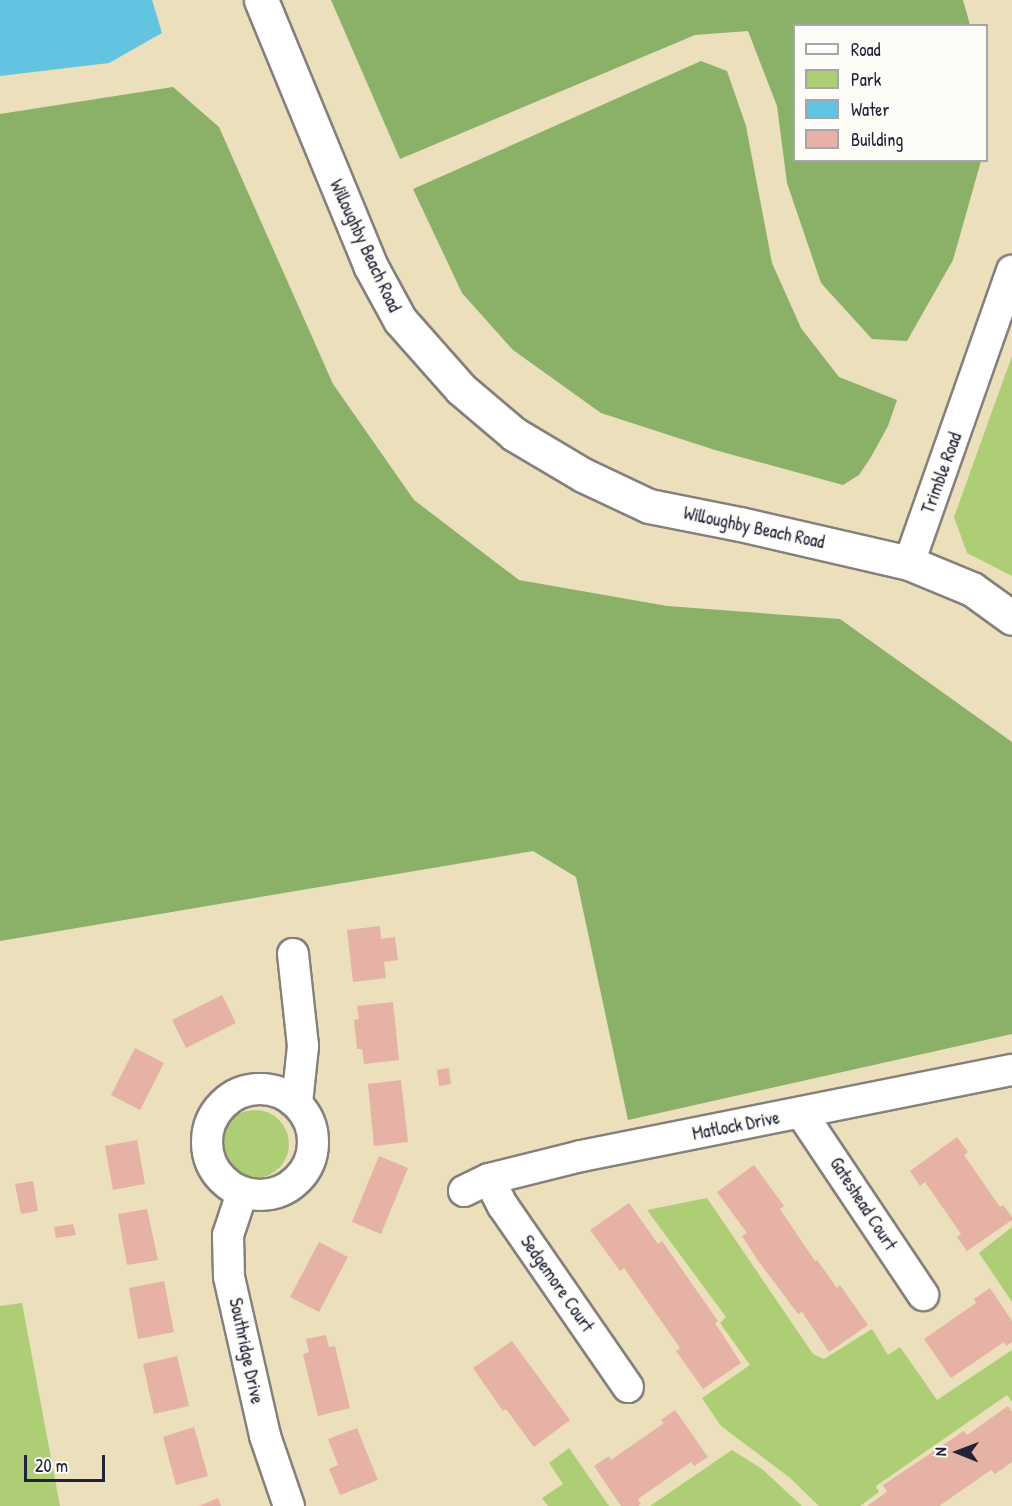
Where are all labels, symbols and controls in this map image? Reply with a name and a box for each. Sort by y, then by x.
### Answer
legend [793,24,988,162]
text: Road [851,37,881,62]
text: Park [851,67,881,92]
text: Water [851,97,889,122]
text: Building [851,127,903,152]
street label: Willoughby Beach Road [325,176,405,316]
street label: Trimble Road [917,430,967,516]
street label: Willoughby Beach Road [682,503,826,553]
street label: Matlock Drive [691,1107,781,1145]
street label: Gateshead Court [825,1154,901,1254]
street label: Sedgemore Court [516,1232,598,1336]
street label: Southridge Drive [224,1296,268,1406]
north arrow [928,1422,988,1482]
scale bar [27,1443,108,1481]
text: N [929,1447,951,1456]
text: 20 m [35,1453,68,1478]

